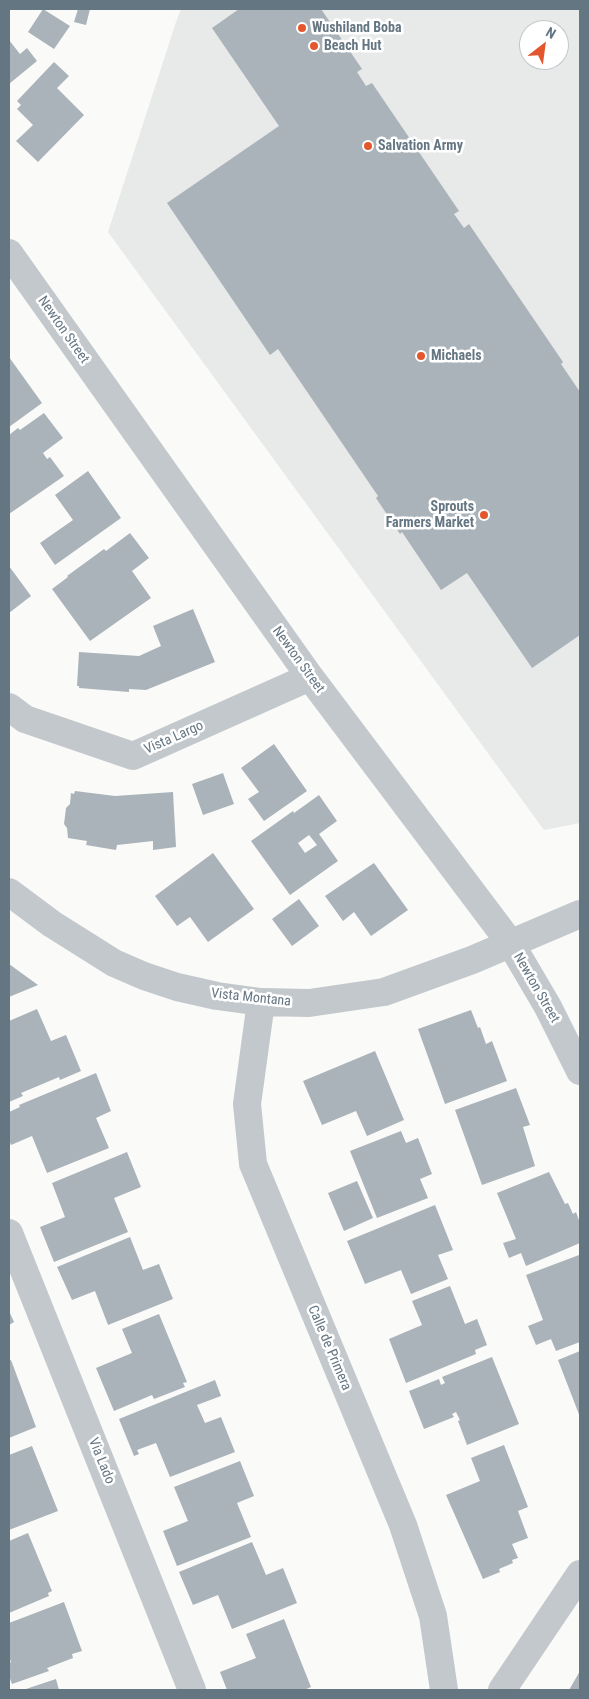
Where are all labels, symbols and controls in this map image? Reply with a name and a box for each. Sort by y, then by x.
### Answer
place label: Wushiland Boba [312,20,402,36]
north arrow [519,20,569,70]
marker: Wushiland Boba [296,22,308,34]
text: N [543,24,559,42]
place label: Beach Hut [324,38,381,54]
marker: Beach Hut [308,40,320,52]
place label: Salvation Army [378,138,463,154]
marker: Salvation Army [362,140,374,152]
street label: Newton Street [34,293,92,367]
place label: Michaels [431,348,482,364]
marker: Michaels [415,350,427,362]
place label: Sprouts Farmers Market [386,499,474,532]
marker: Sprouts Farmers Market [478,509,490,521]
street label: Newton Street [268,623,328,697]
street label: Vista Largo [142,718,206,758]
street label: Newton Street [509,950,563,1026]
street label: Vista Montana [210,985,292,1011]
street label: Calle de Primera [304,1303,354,1393]
street label: Via Lado [84,1435,118,1487]

